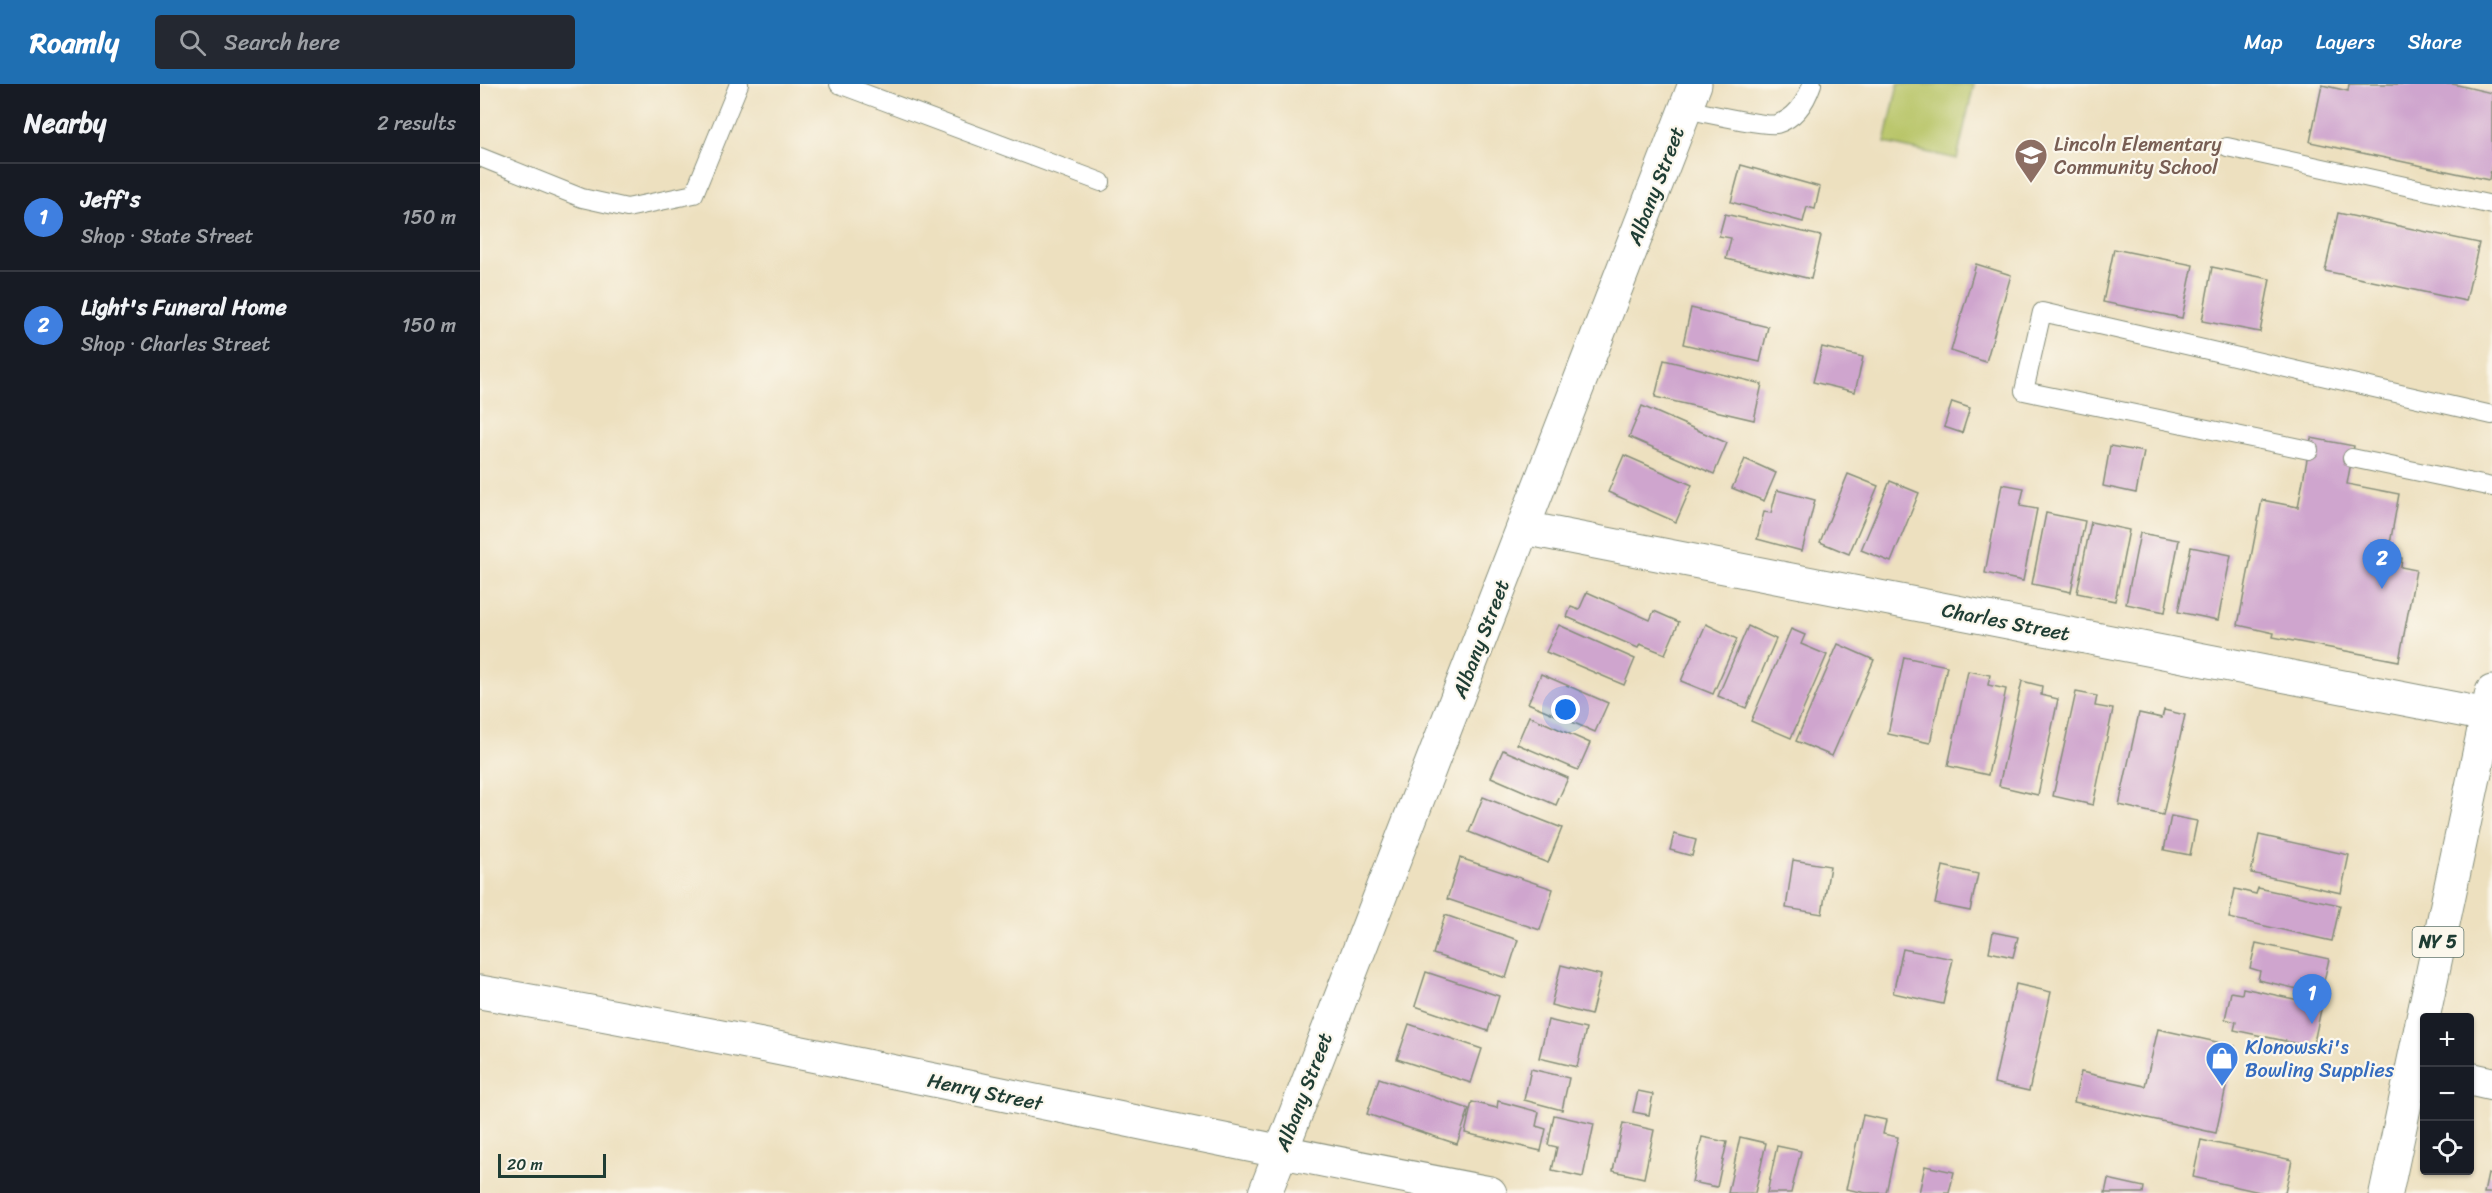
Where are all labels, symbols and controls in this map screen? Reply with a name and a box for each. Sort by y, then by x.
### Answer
search box [155,15,575,69]
text: Roamly [30,18,119,67]
text: Search here [224,23,340,62]
text: Map [2244,23,2283,61]
text: Layers [2316,23,2375,61]
text: Share [2408,23,2462,61]
icon: search [176,26,209,59]
text: Nearby [24,100,106,146]
text: 2 results [377,106,456,141]
street label: Albany Street [1617,121,1695,251]
place label: Lincoln Elementary Community School [2054,127,2222,185]
school or university icon: Lincoln Elementary Community School [2013,137,2049,184]
text: Jeff's [81,180,141,219]
text: 1 [39,200,48,235]
text: 150 m [402,200,456,235]
text: Shop · State Street [81,219,254,254]
text: Light's Funeral Home [81,288,287,327]
text: 2 [38,308,49,343]
text: 150 m [402,308,456,343]
text: Shop · Charles Street [81,327,270,362]
pin: 2 [2362,540,2402,589]
street label: Albany Street [1442,574,1520,704]
street label: Charles Street [1939,592,2073,652]
your location [1551,695,1580,724]
road number: NY 5 [2412,927,2464,957]
pin: 1 [2292,974,2332,1024]
map controls [2420,1013,2474,1175]
button: + [2420,1013,2474,1067]
street label: Albany Street [1265,1027,1343,1157]
place label: Klonowski's Bowling Supplies [2245,1030,2395,1088]
shop icon: Klonowski's Bowling Supplies [2204,1040,2240,1087]
street label: Henry Street [924,1063,1047,1121]
button: − [2420,1067,2474,1121]
button: locate [2420,1121,2474,1175]
text: 20 m [507,1150,543,1179]
scale bar [498,1151,606,1178]

